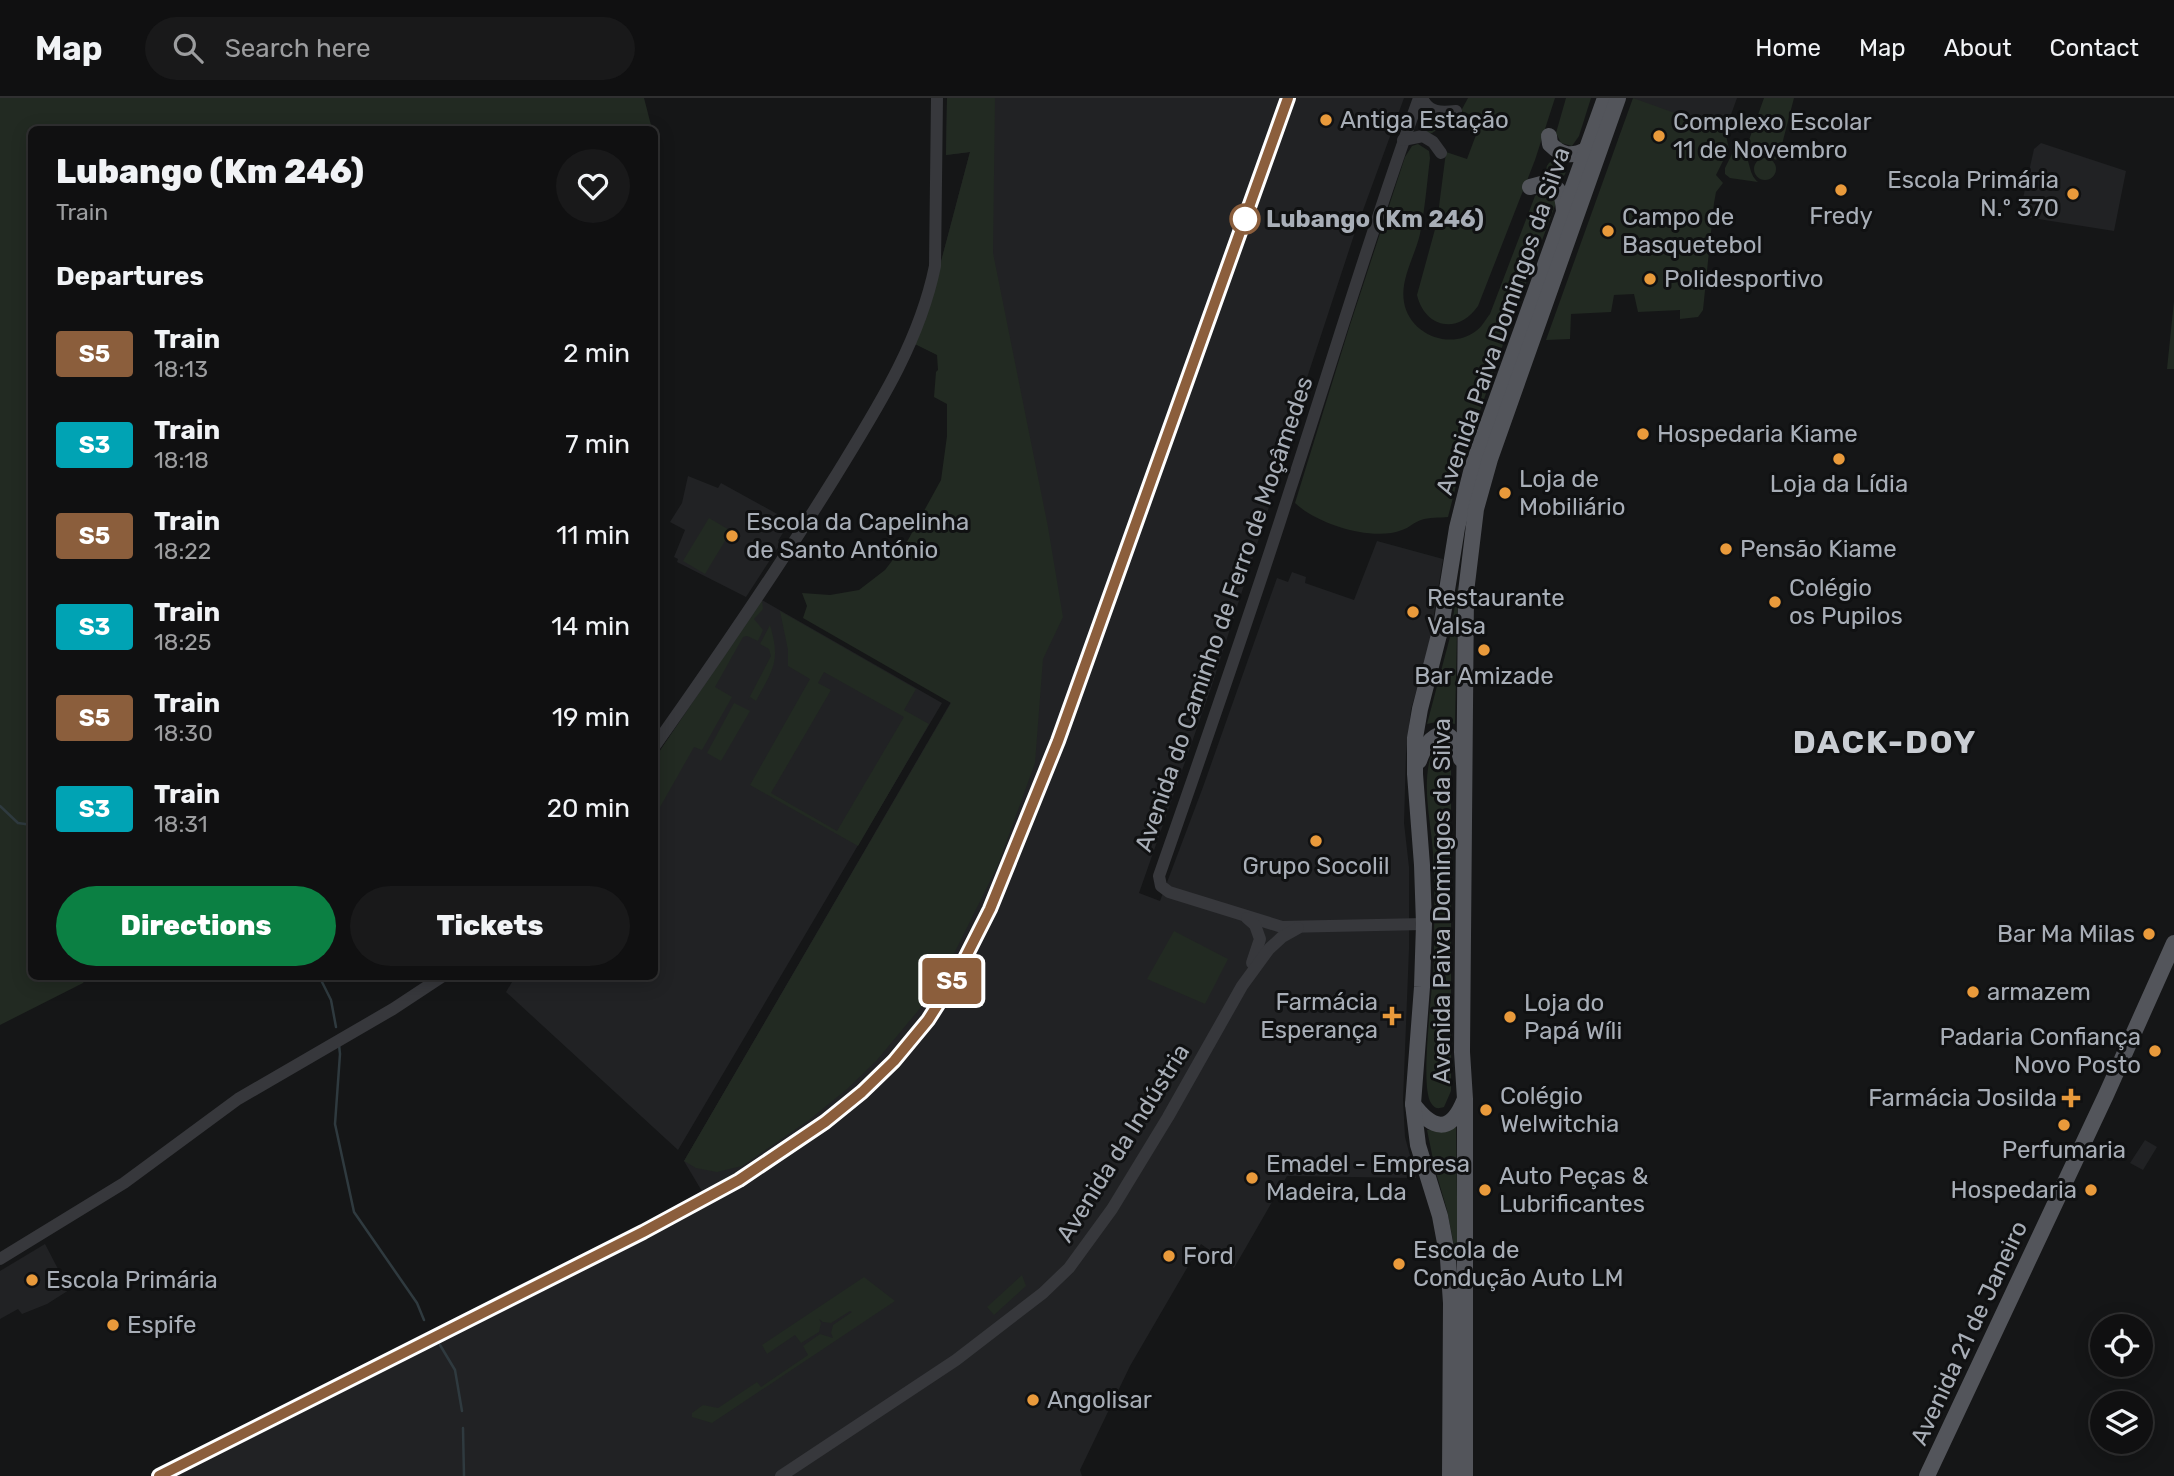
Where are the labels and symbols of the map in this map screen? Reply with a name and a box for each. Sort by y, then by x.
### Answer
place label: Antiga Estação [1340,106,1509,134]
place label: Complexo Escolar 11 de Novembro [1673,108,1872,164]
marker: Antiga Estação [1318,112,1334,128]
marker: Complexo Escolar 11 de Novembro [1651,128,1667,144]
street label: Avenida Paiva Domingos da Silva [1430,143,1576,499]
place label: Escola Primária N.º 370 [1887,166,2059,222]
marker: Fredy [1833,182,1849,198]
marker: Escola Primária N.º 370 [2065,186,2081,202]
place label: Fredy [1809,202,1873,230]
place label: Campo de Basquetebol [1622,203,1762,259]
marker: Lubango (Km 246) [1230,204,1260,234]
place label: Lubango (Km 246) [1266,205,1484,233]
marker: Campo de Basquetebol [1600,223,1616,239]
place label: Polidesportivo [1664,265,1824,293]
marker: Polidesportivo [1642,271,1658,287]
street label: Avenida do Caminho de Ferro de Moçâmedes [1129,373,1319,855]
place label: Hospedaria Kiame [1657,420,1858,448]
marker: Hospedaria Kiame [1635,426,1651,442]
marker: Loja da Lídia [1831,451,1847,467]
place label: Loja de Mobiliário [1519,465,1626,521]
place label: Loja da Lídia [1770,470,1908,498]
marker: Loja de Mobiliário [1497,485,1513,501]
place label: Escola da Capelinha de Santo António [746,508,969,564]
marker: Escola da Capelinha de Santo António [724,528,740,544]
place label: Pensão Kiame [1740,535,1897,563]
marker: Pensão Kiame [1718,541,1734,557]
place label: Colégio os Pupilos [1789,574,1903,630]
place label: Restaurante Valsa [1427,584,1565,640]
marker: Colégio os Pupilos [1767,594,1783,610]
marker: Restaurante Valsa [1405,604,1421,620]
marker: Bar Amizade [1476,642,1492,658]
place label: Bar Amizade [1414,662,1554,690]
street label: Avenida Paiva Domingos da Silva [1428,718,1456,1084]
district label: DACK-DOY [1793,723,1977,761]
marker: Grupo Socolil [1308,833,1324,849]
place label: Grupo Socolil [1242,852,1390,880]
place label: Bar Ma Milas [1997,920,2135,948]
marker: Bar Ma Milas [2141,926,2157,942]
line badge: S5 [920,958,984,1004]
place label: armazem [1987,978,2091,1006]
marker: armazem [1965,984,1981,1000]
place label: Farmácia Esperança [1260,988,1378,1044]
place label: Loja do Papá Wíli [1524,989,1622,1045]
marker: Farmácia Esperança [1384,1008,1400,1024]
marker: Loja do Papá Wíli [1502,1009,1518,1025]
place label: Padaria Confiança Novo Posto [1939,1023,2141,1079]
street label: Avenida da Indústria [1051,1039,1195,1247]
marker: Padaria Confiança Novo Posto [2147,1043,2163,1059]
place label: Colégio Welwitchia [1500,1082,1619,1138]
place label: Farmácia Josilda [1868,1084,2057,1112]
marker: Farmácia Josilda [2063,1090,2079,1106]
marker: Colégio Welwitchia [1478,1102,1494,1118]
marker: Perfumaria [2056,1117,2072,1133]
place label: Perfumaria [2002,1136,2126,1164]
place label: Emadel - Empresa Madeira, Lda [1266,1150,1470,1206]
place label: Auto Peças & Lubrificantes [1499,1162,1649,1218]
marker: Emadel - Empresa Madeira, Lda [1244,1170,1260,1186]
place label: Hospedaria [1950,1176,2077,1204]
marker: Auto Peças & Lubrificantes [1477,1182,1493,1198]
marker: Hospedaria [2083,1182,2099,1198]
street label: Avenida 21 de Janeiro [1905,1216,2033,1450]
place label: Escola de Condução Auto LM [1413,1236,1624,1292]
place label: Ford [1183,1242,1234,1270]
marker: Ford [1161,1248,1177,1264]
marker: Escola de Condução Auto LM [1391,1256,1407,1272]
place label: Escola Primária [46,1266,218,1294]
marker: Escola Primária [24,1272,40,1288]
place label: Espife [127,1311,196,1339]
marker: Espife [105,1317,121,1333]
place label: Angolisar [1047,1386,1152,1414]
marker: Angolisar [1025,1392,1041,1408]

